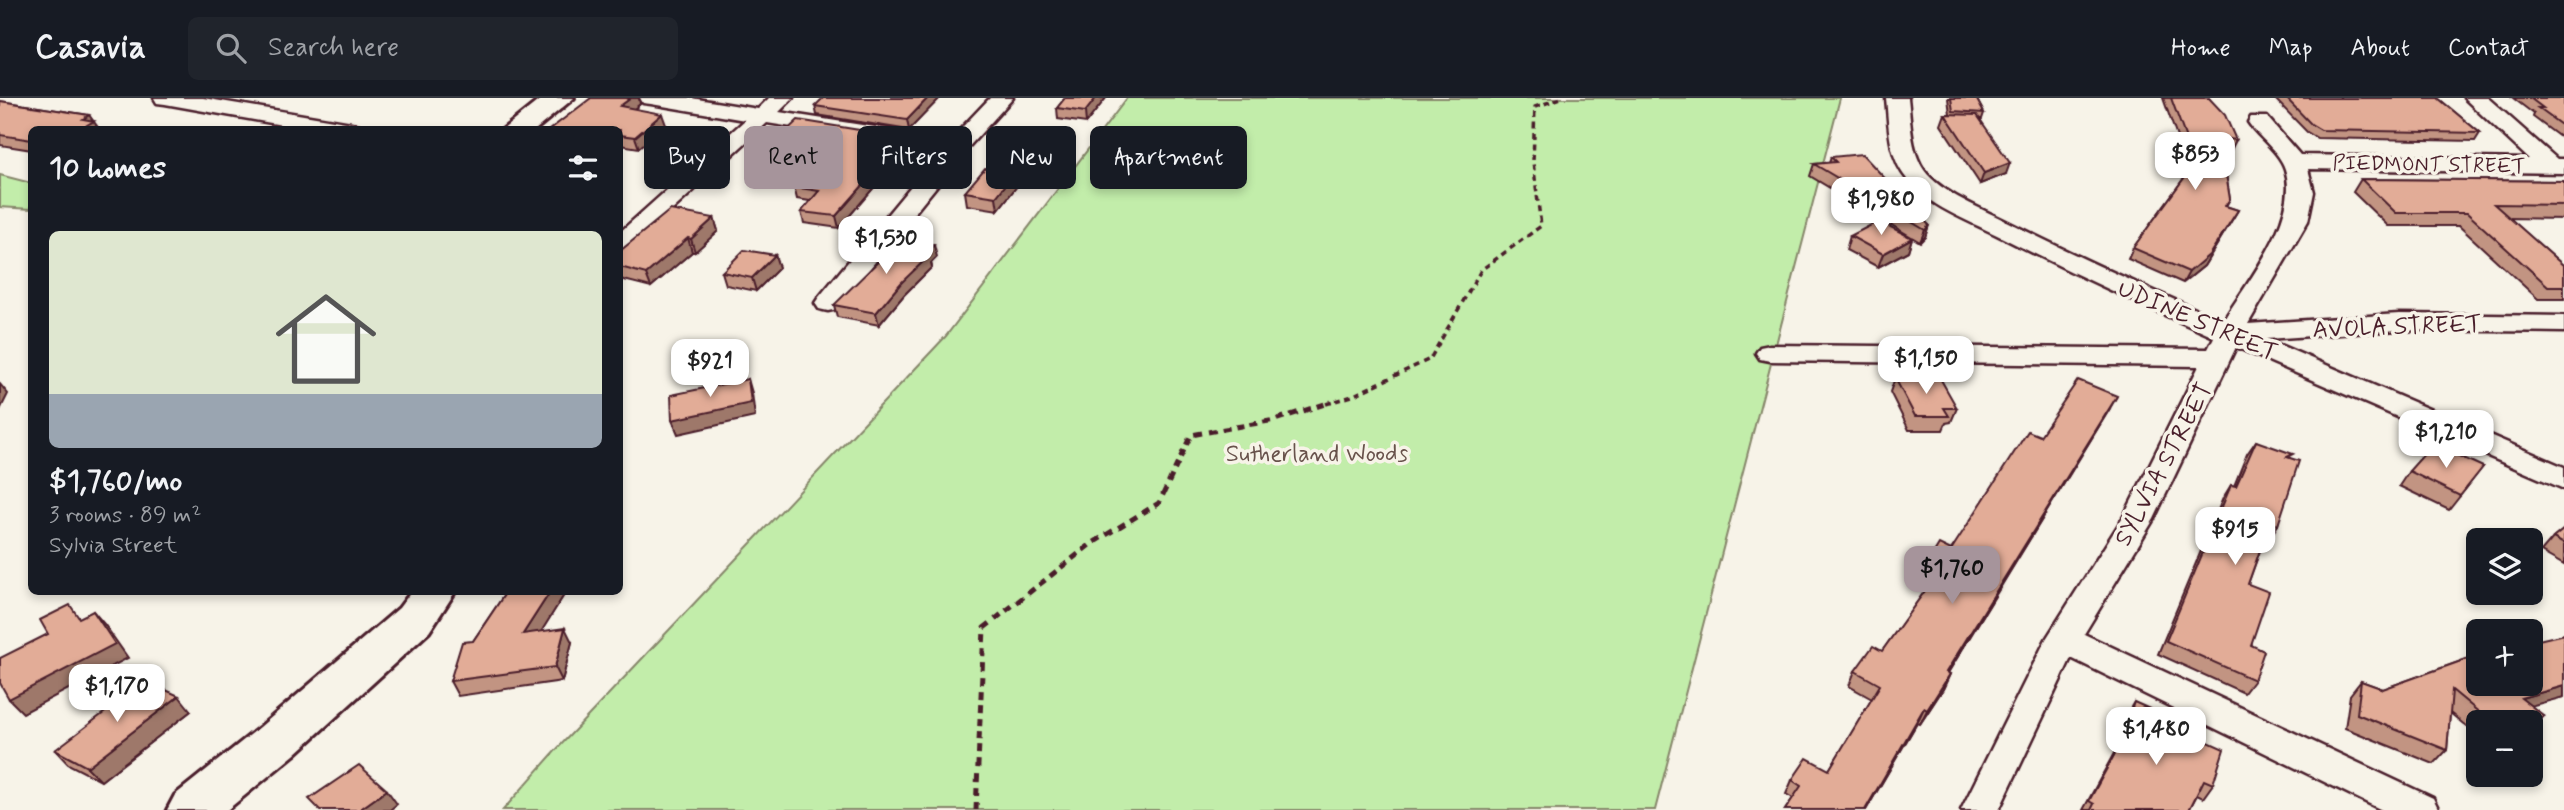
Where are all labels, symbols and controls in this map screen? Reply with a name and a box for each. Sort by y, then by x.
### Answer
search box [188,17,678,80]
text: Casavia [35,26,146,70]
icon: search [212,29,250,67]
text: Search here [268,31,399,65]
text: Home [2171,33,2231,64]
text: Map [2269,33,2313,64]
text: About [2351,33,2410,64]
text: Contact [2448,33,2529,64]
chip: Buy [644,126,730,189]
chip: Rent [744,126,843,189]
chip: Filters [857,126,972,189]
chip: New [986,126,1076,189]
chip: Apartment [1090,126,1247,189]
pin: $853 [2154,132,2236,192]
text: $853 [2171,140,2219,170]
text: 10 homes [49,149,166,188]
icon: filters [564,149,602,187]
street label: PIEDMONT STREET [2332,149,2526,181]
pin: $1,980 [1824,178,1938,237]
text: $1,980 [1847,185,1915,215]
pin: $1,530 [829,216,943,276]
text: $1,530 [854,224,918,254]
street label: UDINE STREET [2113,274,2282,369]
icon: home [263,276,389,402]
street label: AVOLA STREET [2312,309,2482,346]
pin: $1,150 [1869,336,1983,396]
pin: $921 [669,340,751,399]
text: $1,150 [1894,344,1958,374]
text: $921 [687,347,733,377]
street label: SYLVIA STREET [2108,378,2220,552]
pin: $1,210 [2389,410,2503,470]
text: $1,210 [2415,418,2477,448]
park label: Sutherland Woods [1226,439,1409,470]
text: $1,760/mo [49,462,182,501]
text: 3 rooms · 89 m² [49,501,201,531]
pin: $915 [2194,508,2276,567]
text: $915 [2211,515,2259,545]
map controls [2466,528,2543,787]
button: layers [2466,528,2543,605]
text: Sylvia Street [49,531,177,561]
pin: $1,760 [1895,546,2009,606]
text: $1,760 [1920,554,1984,584]
button: + [2466,619,2543,696]
pin: $1,170 [60,664,174,724]
text: $1,170 [85,672,149,702]
pin: $1,480 [2099,708,2213,767]
button: − [2466,710,2543,787]
text: $1,480 [2122,715,2190,745]

